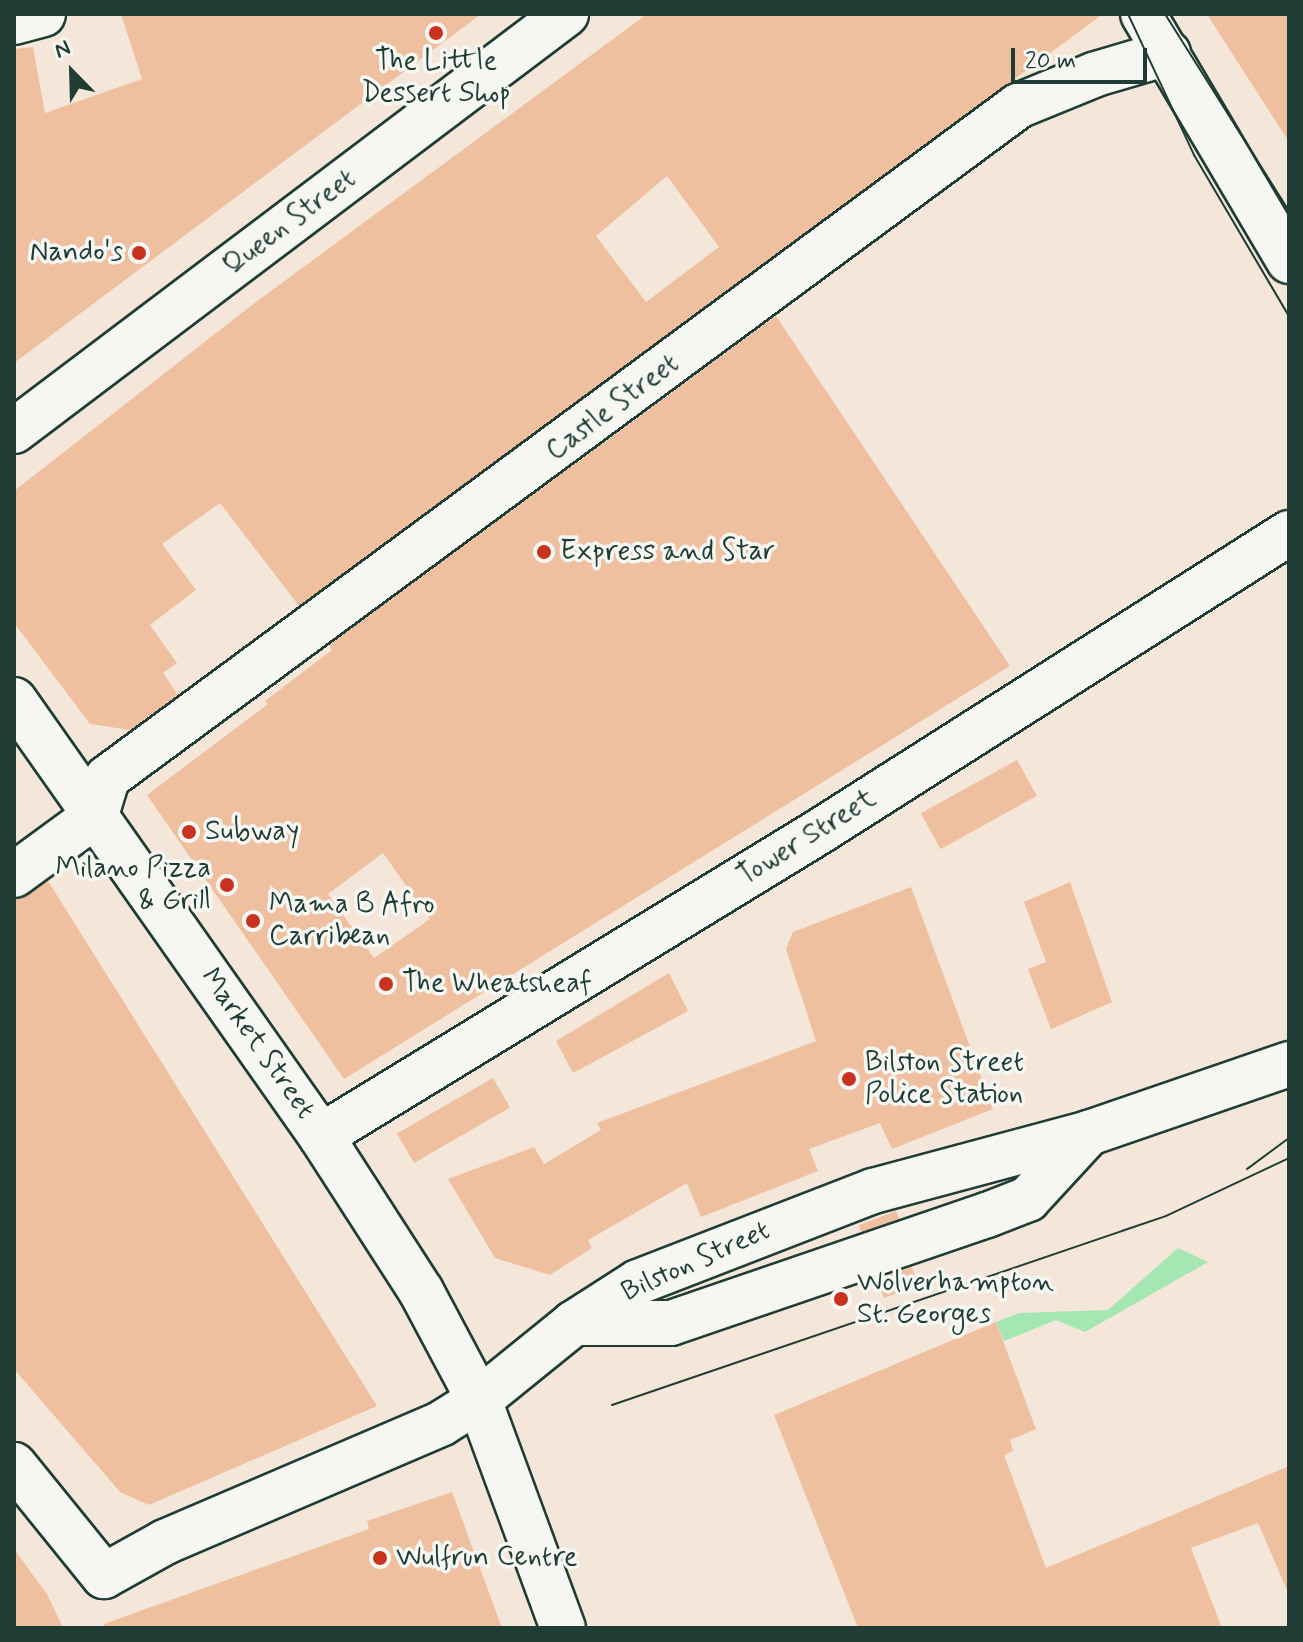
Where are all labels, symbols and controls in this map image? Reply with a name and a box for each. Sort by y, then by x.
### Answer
marker: The Little Dessert Shop [427,24,445,42]
north arrow [32,32,112,112]
scale bar [1015,32,1151,82]
text: N [50,34,75,66]
place label: The Little Dessert Shop [361,45,511,111]
text: 20 m [1025,46,1076,77]
street label: Queen Street [216,161,364,285]
place label: Nando's [30,236,123,270]
marker: Nando's [130,244,148,262]
street label: Castle Street [538,346,688,470]
place label: Express and Star [560,535,766,569]
marker: Express and Star [535,543,553,561]
street label: Tower Street [731,782,883,894]
place label: Subway [205,815,299,849]
marker: Subway [180,823,198,841]
place label: Milano Pizza & Grill [55,852,211,918]
marker: Milano Pizza & Grill [218,876,236,894]
place label: Mama B Afro Carribean [269,888,434,954]
marker: Mama B Afro Carribean [244,912,262,930]
street label: Market Street [191,960,323,1128]
place label: The Wheatsheaf [402,967,595,1001]
marker: The Wheatsheaf [377,975,395,993]
place label: Bilston Street Police Station [865,1046,1028,1112]
marker: Bilston Street Police Station [840,1070,858,1088]
street label: Bilston Street [615,1213,777,1311]
place label: Wolverhampton St. Georges [857,1266,1054,1332]
marker: Wolverhampton St. Georges [832,1290,850,1308]
place label: Wulfrun Centre [396,1541,583,1575]
marker: Wulfrun Centre [371,1549,389,1567]

